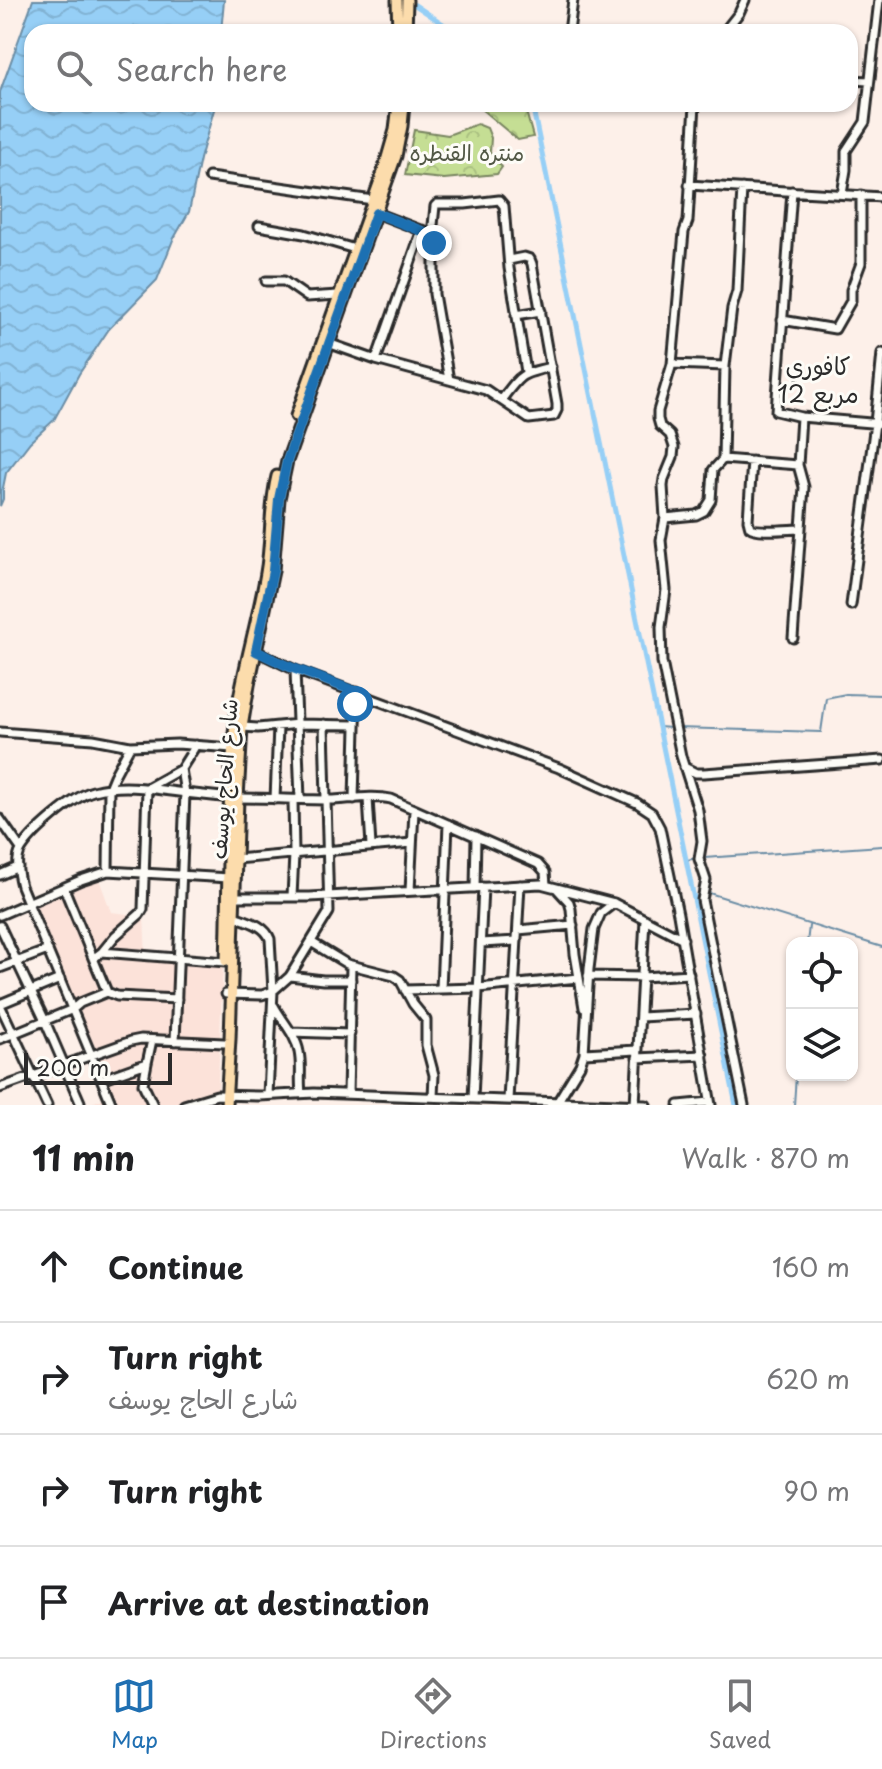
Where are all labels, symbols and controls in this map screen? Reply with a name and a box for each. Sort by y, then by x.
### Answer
search box [24,24,858,112]
icon: search [52,46,96,90]
text: Search here [116,46,288,91]
park label: منتره القنطره [410,135,524,168]
route end [416,225,452,261]
district label: كافوري مربع 12 [777,347,859,412]
route start [337,686,373,722]
street label: شارع الحاج يوسف [200,697,246,860]
map controls [786,937,858,1081]
button: locate [786,937,858,1009]
button: layers [786,1009,858,1081]
scale bar [24,1049,172,1085]
text: 200 m [36,1050,109,1083]
text: 11 min [32,1131,135,1183]
text: Walk · 870 m [681,1138,850,1177]
icon: ahead [32,1244,76,1288]
text: Continue [108,1244,243,1289]
text: 160 m [772,1247,850,1286]
text: Turn right [108,1334,263,1379]
icon: right [32,1356,76,1400]
text: 620 m [766,1359,850,1398]
text: شارع الحاج يوسف [108,1379,298,1418]
icon: right [32,1468,76,1512]
text: Turn right [108,1468,263,1513]
text: 90 m [783,1471,850,1510]
icon: arrive [32,1580,76,1624]
text: Arrive at destination [108,1580,430,1625]
tab: Map [111,1674,158,1755]
tab: Directions [380,1674,487,1755]
tab: Saved [709,1674,771,1755]

